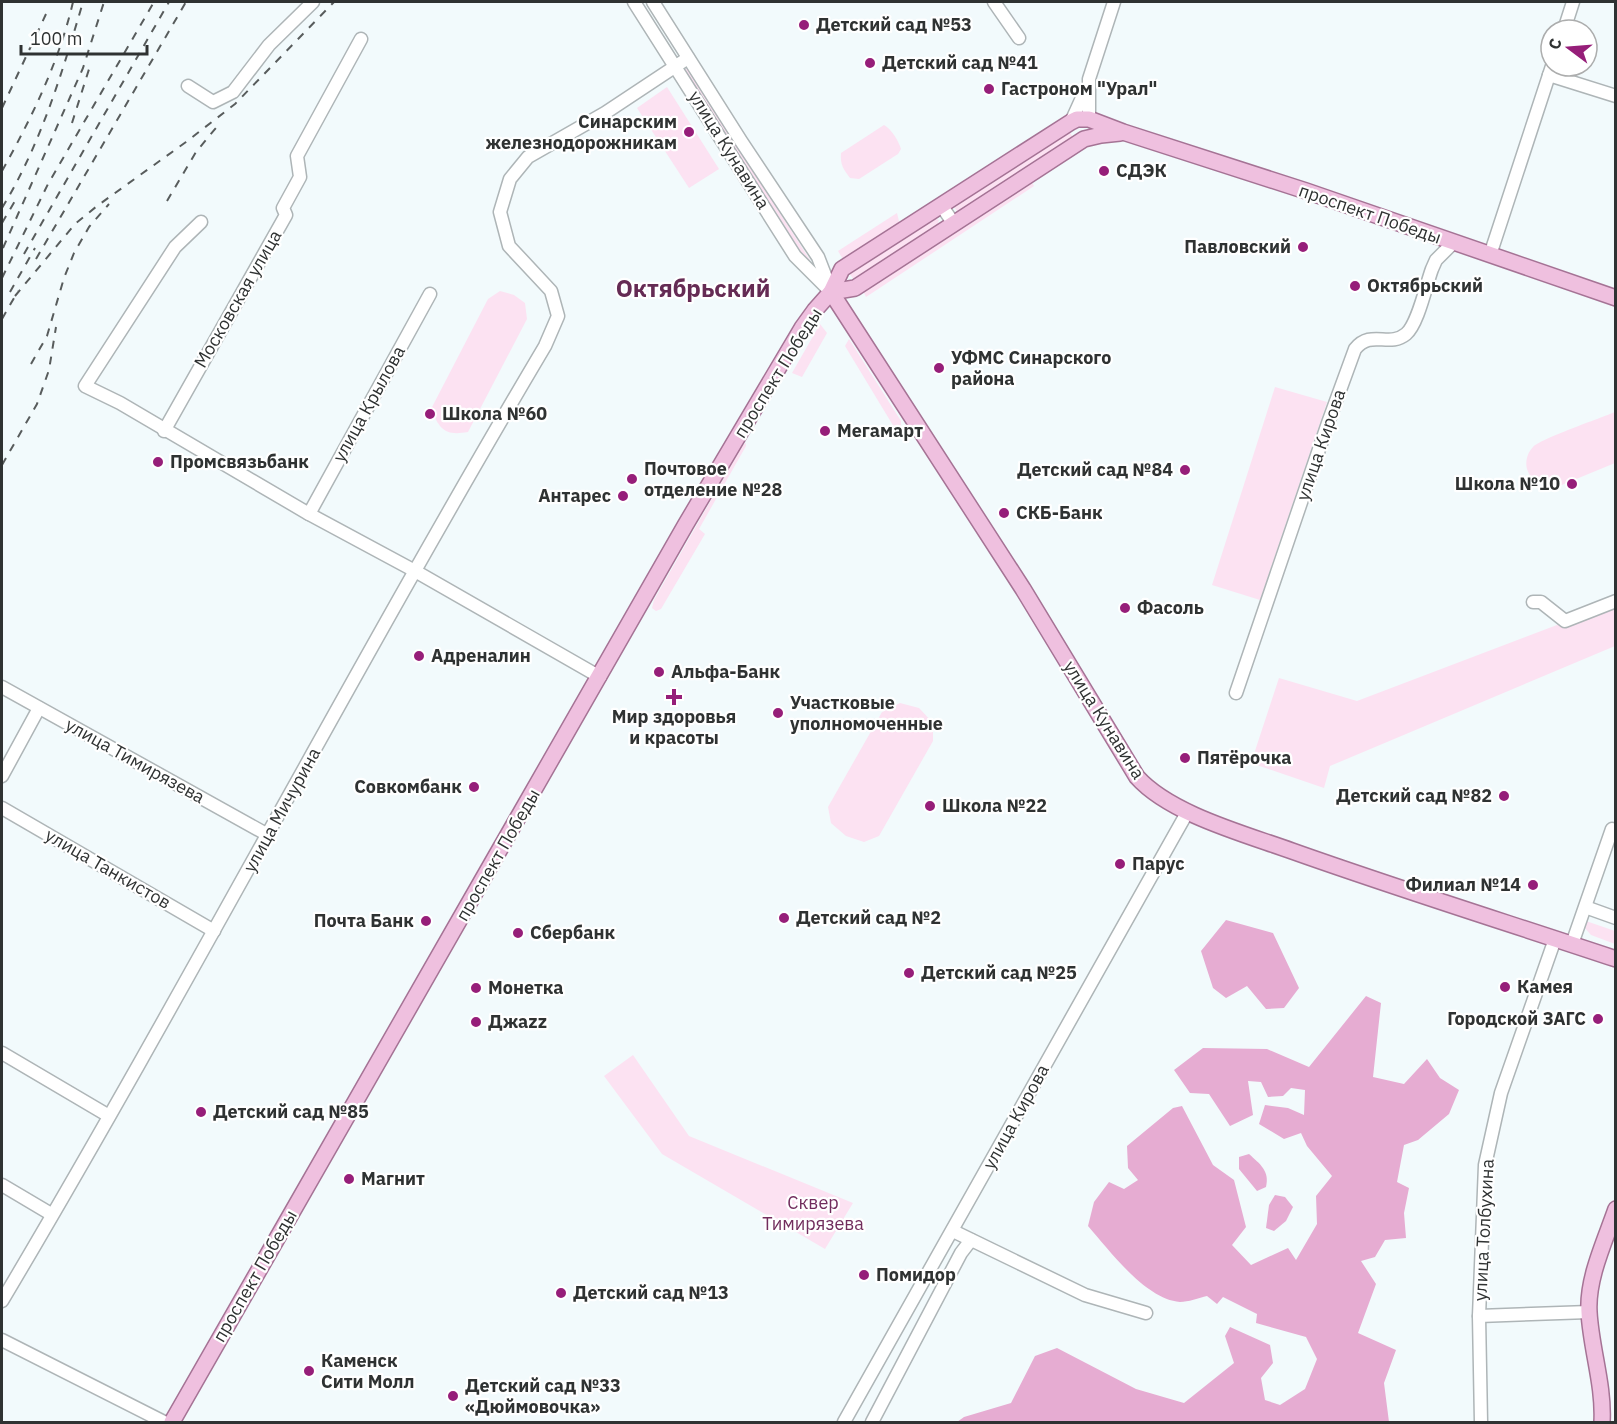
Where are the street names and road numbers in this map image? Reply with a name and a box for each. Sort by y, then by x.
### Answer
street label: улица Кунавина [684,86,775,214]
street label: проспект Победы [1296,178,1444,249]
street label: Московская улица [189,225,287,372]
street label: проспект Победы [728,303,827,442]
street label: улица Крылова [327,341,410,466]
street label: улица Кирова [1291,386,1350,504]
street label: улица Кунавина [1059,656,1150,784]
street label: улица Тимирязева [62,713,209,809]
street label: улица Мичурина [238,743,326,876]
street label: проспект Победы [450,784,545,925]
street label: улица Танкистов [41,823,175,914]
street label: улица Кирова [977,1060,1054,1173]
street label: улица Толбухина [1468,1158,1499,1302]
street label: проспект Победы [207,1205,302,1346]

